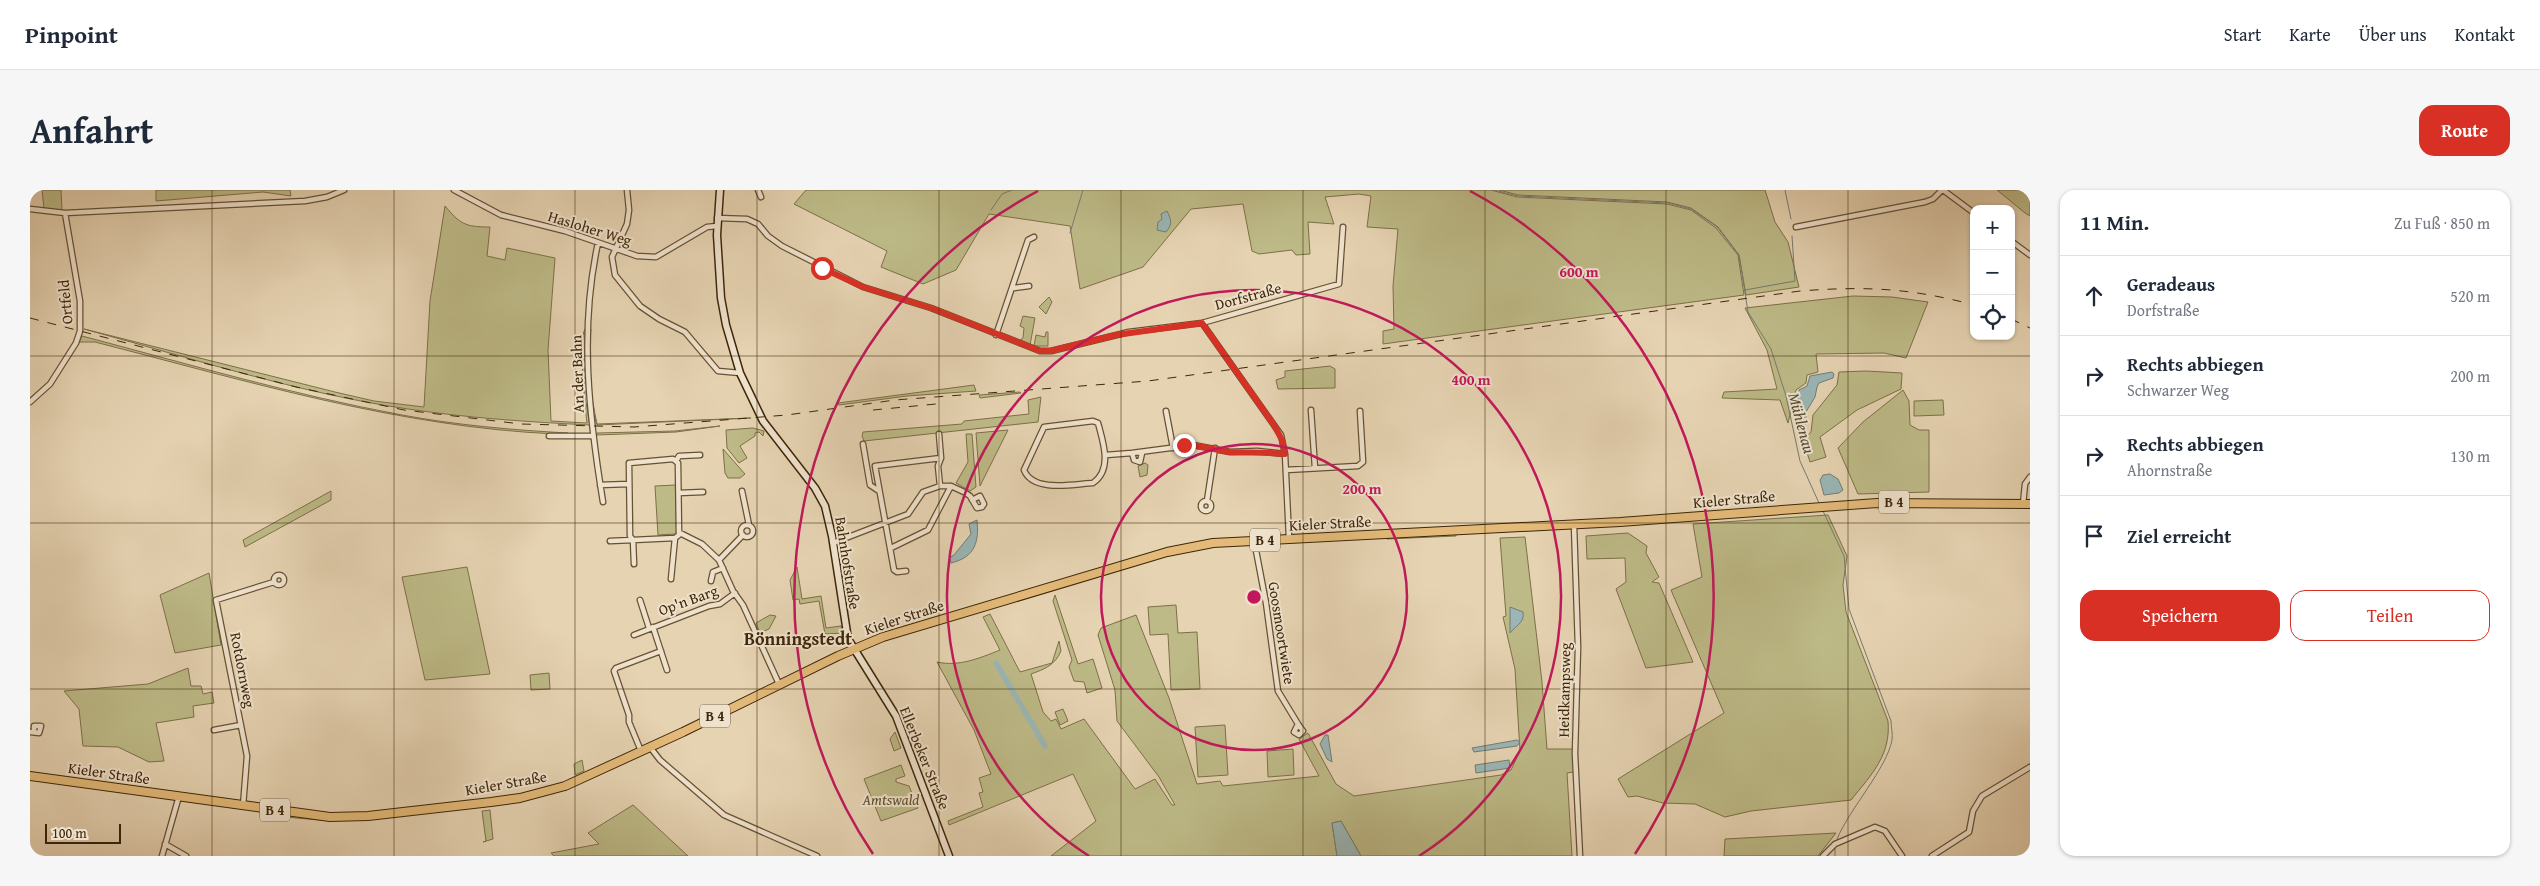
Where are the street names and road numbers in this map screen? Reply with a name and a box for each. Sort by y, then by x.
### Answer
street label: Hasloher Weg [546,205,635,251]
street label: Dorfstraße [1212,277,1284,315]
street label: Ortfeld [53,279,77,325]
street label: An der Bahn [565,334,589,413]
street label: Kieler Straße [1692,485,1776,513]
road number: B 4 [1879,490,1909,514]
street label: Kieler Straße [1288,510,1372,536]
street label: Bahnhofstraße [830,515,866,611]
road number: B 4 [1250,528,1280,552]
street label: Op'n Barg [655,579,721,620]
street label: Goosmoortwiete [1264,580,1300,686]
street label: Kieler Straße [862,594,946,640]
street label: Rotdornweg [225,630,261,710]
street label: Heidkampsweg [1553,642,1575,738]
street label: Ellerbeker Straße [895,703,955,813]
road number: B 4 [700,704,730,728]
street label: Kieler Straße [67,757,151,789]
street label: Kieler Straße [464,766,548,800]
road number: B 4 [260,798,290,822]

